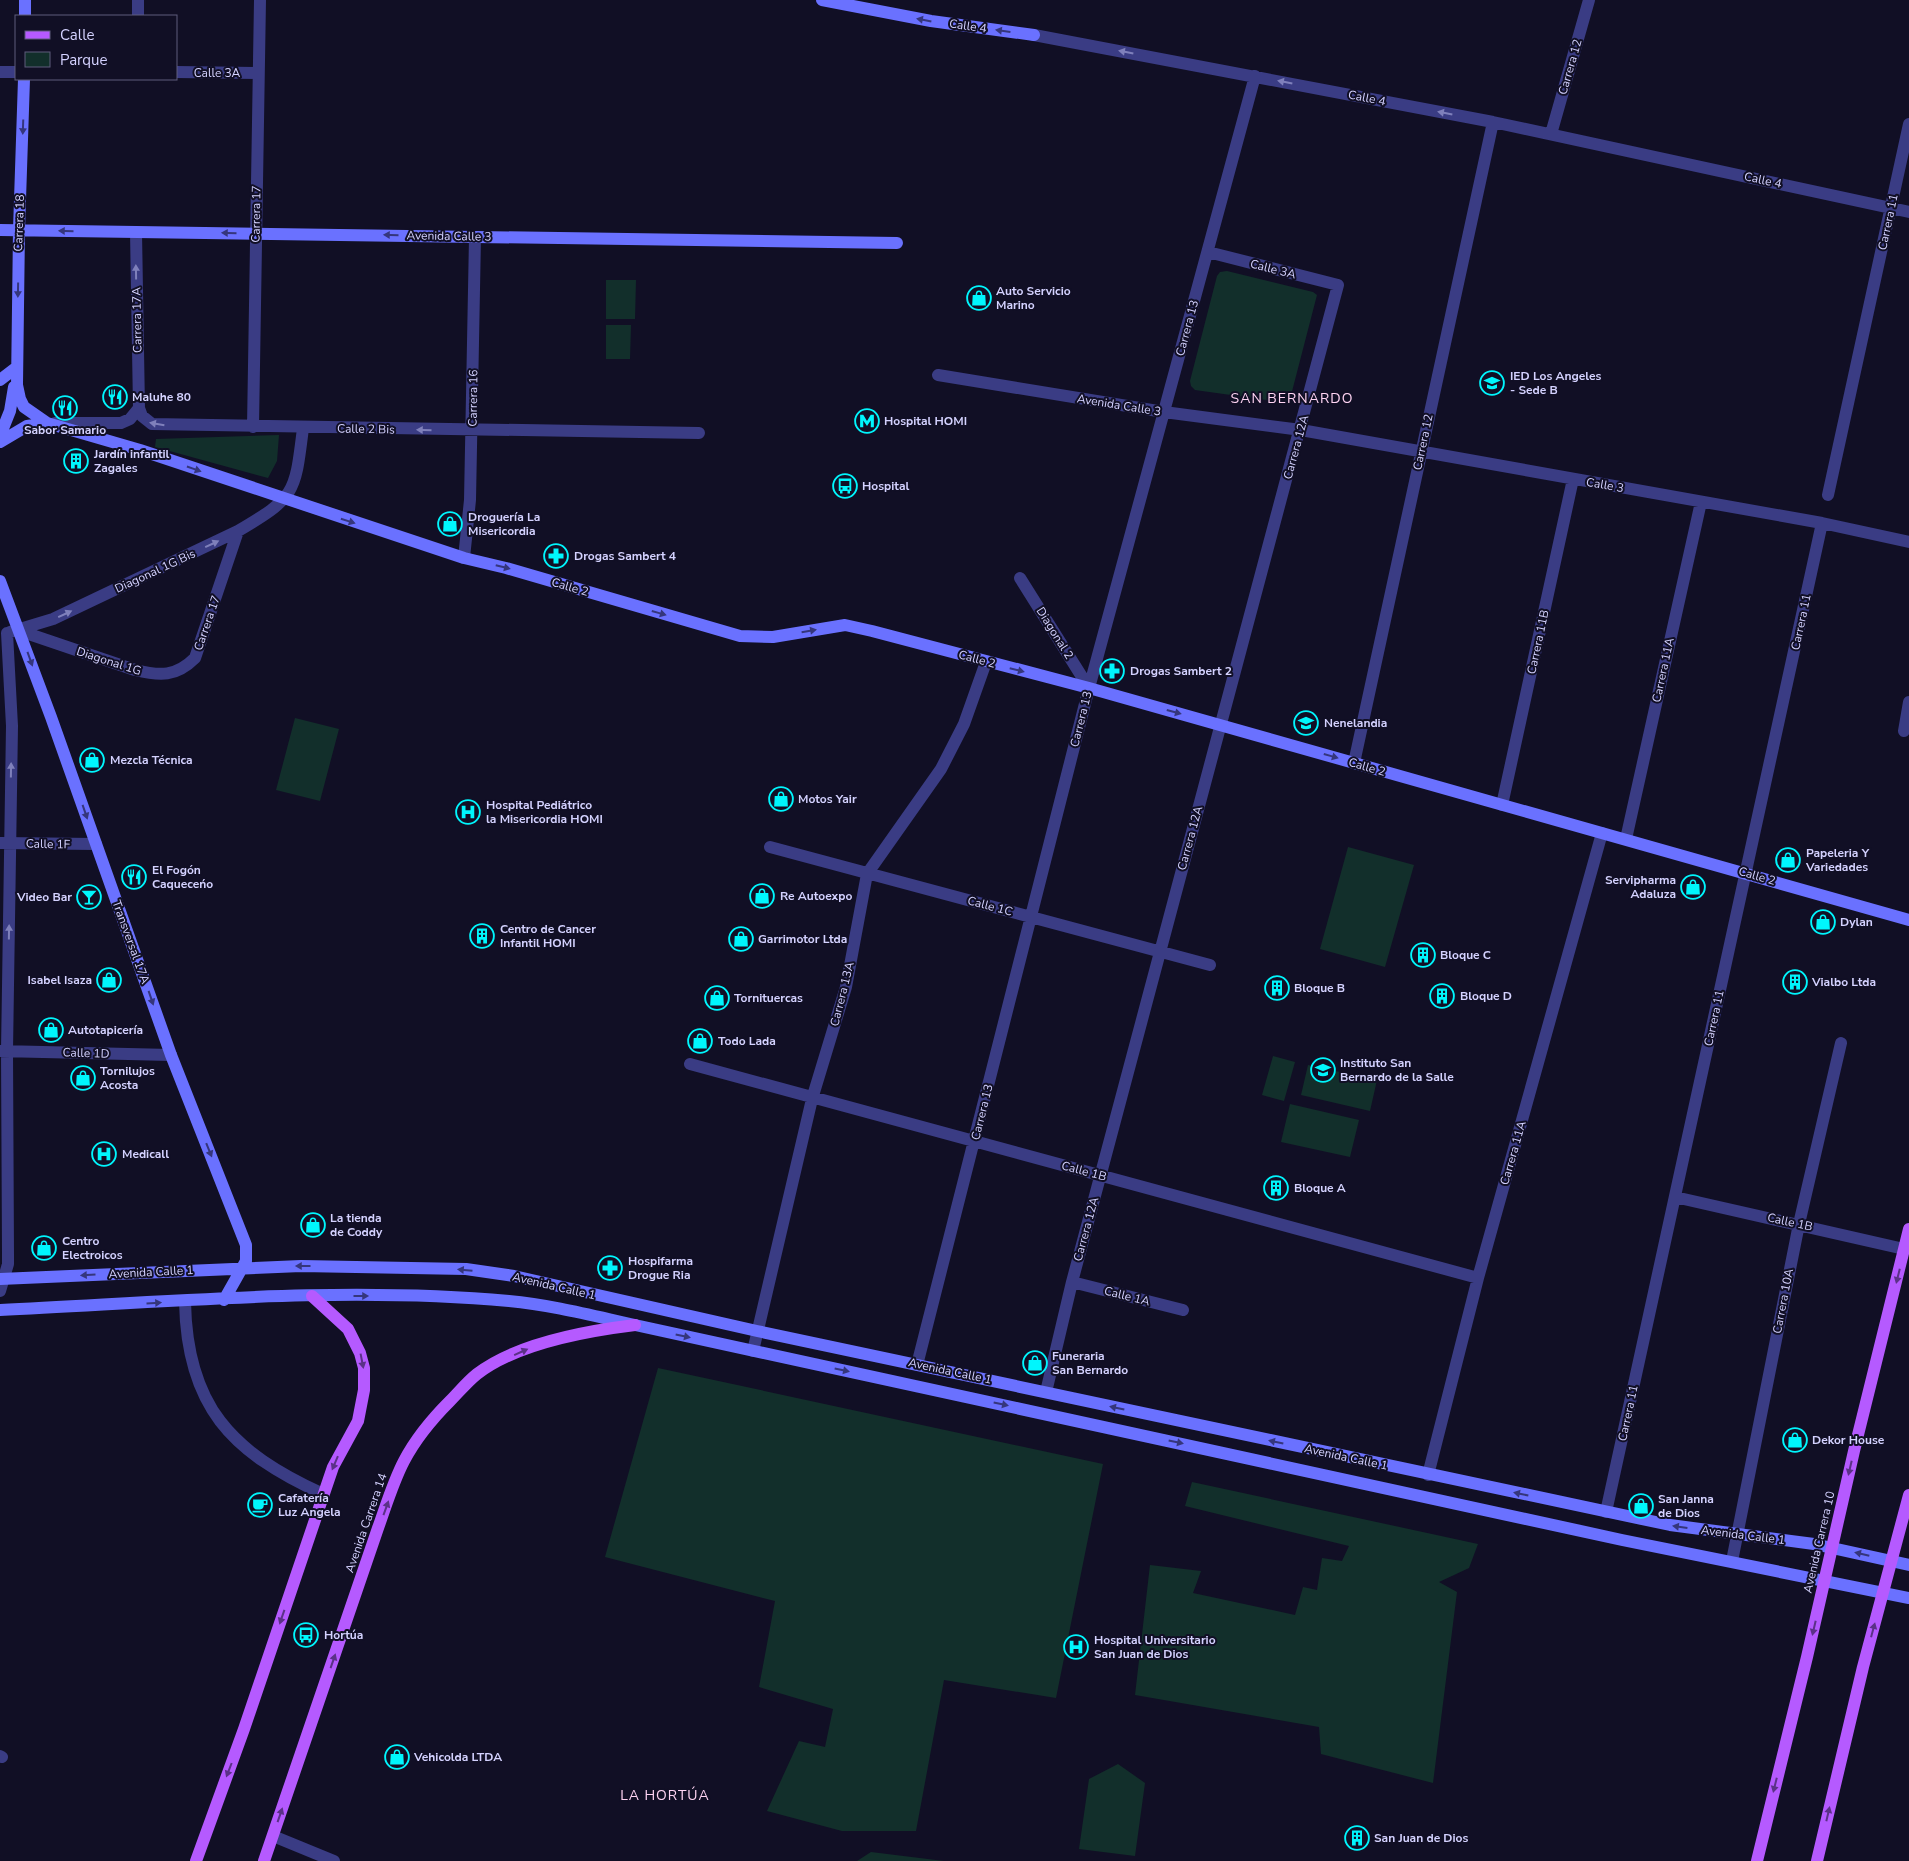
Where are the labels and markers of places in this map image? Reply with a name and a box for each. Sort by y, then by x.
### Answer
place label: Auto Servicio Marino [996,283,1071,313]
shop icon: Auto Servicio Marino [966,285,992,311]
place label: IED Los Angeles - Sede B [1510,368,1602,398]
school or university icon: IED Los Angeles - Sede B [1479,370,1505,396]
restaurant icon: Maluhe 80 [102,384,128,410]
place label: Maluhe 80 [132,389,191,405]
restaurant icon: Sabor Samario [52,395,78,421]
metro station icon: Hospital HOMI [854,408,880,434]
place label: Hospital HOMI [884,413,967,429]
place label: Sabor Samario [24,422,106,438]
place label: Jardín infantil Zagales [93,446,170,476]
building icon: Jardín infantil Zagales [63,448,89,474]
bus stop icon: Hospital [832,473,858,499]
place label: Hospital [862,478,909,494]
place label: Droguería La Misericordia [468,509,540,539]
shop icon: Droguería La Misericordia [437,511,463,537]
pharmacy icon: Drogas Sambert 4 [543,543,569,569]
place label: Drogas Sambert 4 [574,548,676,564]
pharmacy icon: Drogas Sambert 2 [1099,658,1125,684]
place label: Drogas Sambert 2 [1130,663,1232,679]
school or university icon: Nenelandia [1293,710,1319,736]
place label: Nenelandia [1324,715,1387,731]
shop icon: Mezcla Técnica [79,747,105,773]
place label: Mezcla Técnica [110,752,193,768]
shop icon: Motos Yair [768,786,794,812]
place label: Motos Yair [798,791,857,807]
place label: Hospital Pediátrico la Misericordia HOMI [486,797,603,827]
hospital icon: Hospital Pediátrico la Misericordia HOMI [455,799,481,825]
place label: Papeleria Y Variedades [1805,845,1870,875]
shop icon: Papeleria Y Variedades [1775,847,1801,873]
place label: El Fogón Caqueceńo [152,862,213,892]
restaurant icon: El Fogón Caqueceńo [121,864,147,890]
place label: Servipharma Adaluza [1605,872,1676,902]
shop icon: Servipharma Adaluza [1680,874,1706,900]
shop icon: Re Autoexpo [749,883,775,909]
bar icon: Video Bar [76,884,102,910]
place label: Re Autoexpo [780,888,852,904]
place label: Video Bar [16,889,72,905]
shop icon: Dylan [1810,909,1836,935]
place label: Dylan [1840,914,1873,930]
place label: Centro de Cancer Infantil HOMI [500,921,596,951]
building icon: Centro de Cancer Infantil HOMI [469,923,495,949]
shop icon: Garrimotor Ltda [728,926,754,952]
place label: Garrimotor Ltda [758,931,847,947]
building icon: Bloque C [1410,942,1436,968]
place label: Bloque C [1440,947,1491,963]
shop icon: Isabel Isaza [96,967,122,993]
building icon: Vialbo Ltda [1782,969,1808,995]
place label: Isabel Isaza [27,972,92,988]
place label: Vialbo Ltda [1811,974,1876,990]
building icon: Bloque B [1264,975,1290,1001]
place label: Bloque B [1294,980,1345,996]
building icon: Bloque D [1429,983,1455,1009]
shop icon: Tornituercas [704,985,730,1011]
place label: Bloque D [1460,988,1512,1004]
place label: Tornituercas [734,990,803,1006]
shop icon: Autotapicería [38,1017,64,1043]
place label: Autotapicería [68,1022,143,1038]
shop icon: Todo Lada [687,1028,713,1054]
place label: Todo Lada [718,1033,776,1049]
place label: Instituto San Bernardo de la Salle [1340,1055,1454,1085]
school or university icon: Instituto San Bernardo de la Salle [1310,1057,1336,1083]
place label: Tornilujos Acosta [100,1063,155,1093]
shop icon: Tornilujos Acosta [70,1065,96,1091]
hospital icon: Medicall [91,1141,117,1167]
place label: Medicall [122,1146,169,1162]
building icon: Bloque A [1263,1175,1289,1201]
place label: Bloque A [1294,1180,1346,1196]
place label: La tienda de Coddy [330,1210,383,1240]
shop icon: La tienda de Coddy [300,1212,326,1238]
place label: Centro Electroicos [62,1233,123,1263]
shop icon: Centro Electroicos [31,1235,57,1261]
place label: Hospifarma Drogue Ria [628,1253,693,1283]
pharmacy icon: Hospifarma Drogue Ria [597,1255,623,1281]
place label: Funeraria San Bernardo [1052,1348,1128,1378]
shop icon: Funeraria San Bernardo [1022,1350,1048,1376]
shop icon: Dekor House [1782,1427,1808,1453]
place label: Dekor House [1812,1432,1885,1448]
place label: Cafatería Luz Angela [278,1490,341,1520]
place label: San Janna de Dios [1658,1491,1714,1521]
cafe icon: Cafatería Luz Angela [247,1492,273,1518]
shop icon: San Janna de Dios [1628,1493,1654,1519]
bus stop icon: Hortúa [293,1622,319,1648]
place label: Hortúa [324,1627,363,1643]
place label: Hospital Universitario San Juan de Dios [1094,1632,1216,1662]
hospital icon: Hospital Universitario San Juan de Dios [1063,1634,1089,1660]
shop icon: Vehicolda LTDA [384,1744,410,1770]
place label: Vehicolda LTDA [413,1749,502,1765]
building icon: San Juan de Dios [1344,1825,1370,1851]
place label: San Juan de Dios [1374,1830,1468,1846]

